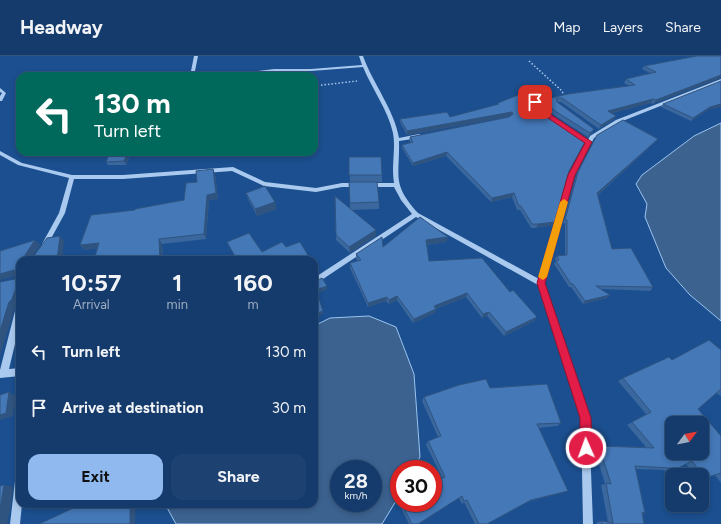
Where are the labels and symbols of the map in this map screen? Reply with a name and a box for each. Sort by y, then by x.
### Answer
pin [518,85,552,119]
north arrow [665,416,709,460]
position arrow [565,427,607,469]
speed limit sign: 30 [390,460,442,512]

